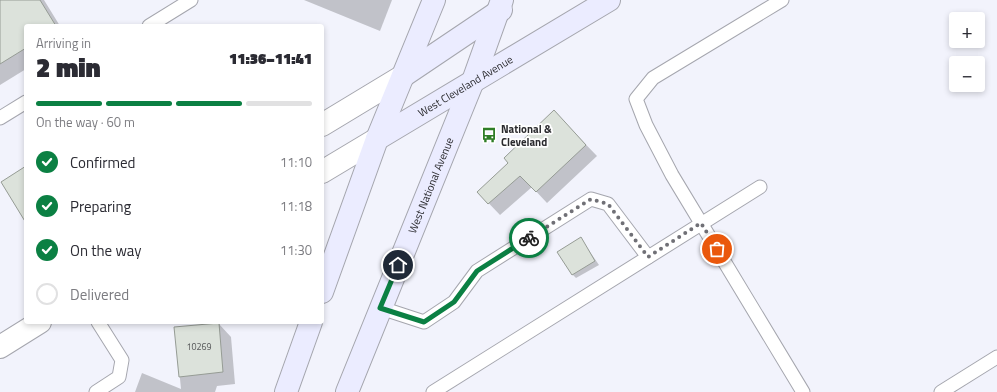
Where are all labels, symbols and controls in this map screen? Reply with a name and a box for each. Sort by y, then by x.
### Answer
map controls [949,12,985,92]
button: + [949,12,985,48]
text: Arriving in [36,33,91,53]
text: 11:36–11:41 [229,47,312,70]
text: 2 min [36,48,101,87]
street label: West Cleveland Avenue [415,51,516,121]
button: − [949,56,985,92]
text: On the way · 60 m [36,112,135,132]
place label: National & Cleveland [501,121,552,150]
bus stop icon: National & Cleveland [480,126,498,144]
street label: West National Avenue [404,134,458,236]
icon: check [36,151,58,173]
text: Confirmed [70,151,135,174]
text: 11:10 [280,152,312,172]
icon: check [36,195,58,217]
text: Preparing [70,195,131,218]
text: 11:18 [280,196,312,216]
courier [509,218,549,258]
icon: bike [518,227,540,249]
pin [700,232,734,266]
icon: bag [706,238,728,260]
icon: check [36,239,58,261]
text: On the way [70,239,142,262]
text: 11:30 [280,240,312,260]
pin [381,248,415,282]
icon: home [387,254,409,276]
text: Delivered [70,283,129,306]
house number: 10269 [186,340,212,353]

